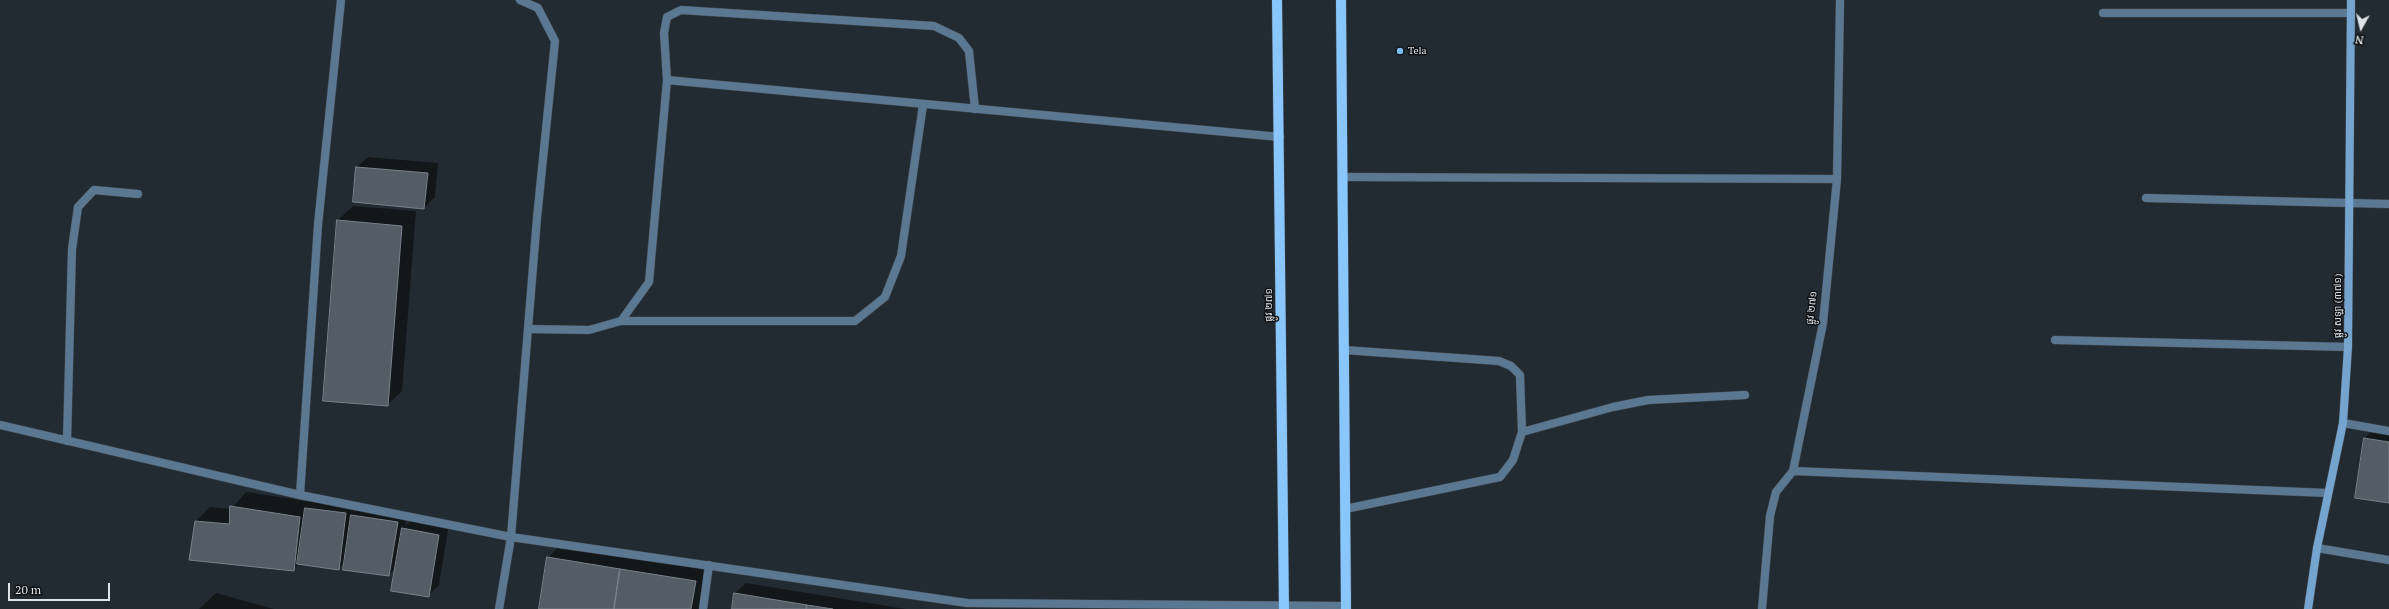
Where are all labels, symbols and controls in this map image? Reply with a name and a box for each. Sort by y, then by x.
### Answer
north arrow [2341,8,2381,48]
text: N [2354,32,2364,47]
place label: Tela [1408,45,1427,57]
marker: Tela [1395,46,1405,56]
street label: ផ្លូវ សឡា (៣៧១) [2332,274,2344,338]
street label: ផ្លូវ ២៧១ [1263,288,1275,322]
street label: ផ្លូវ ២៧១ [1804,291,1820,325]
scale bar [10,575,112,601]
text: 20 m [15,582,41,597]

